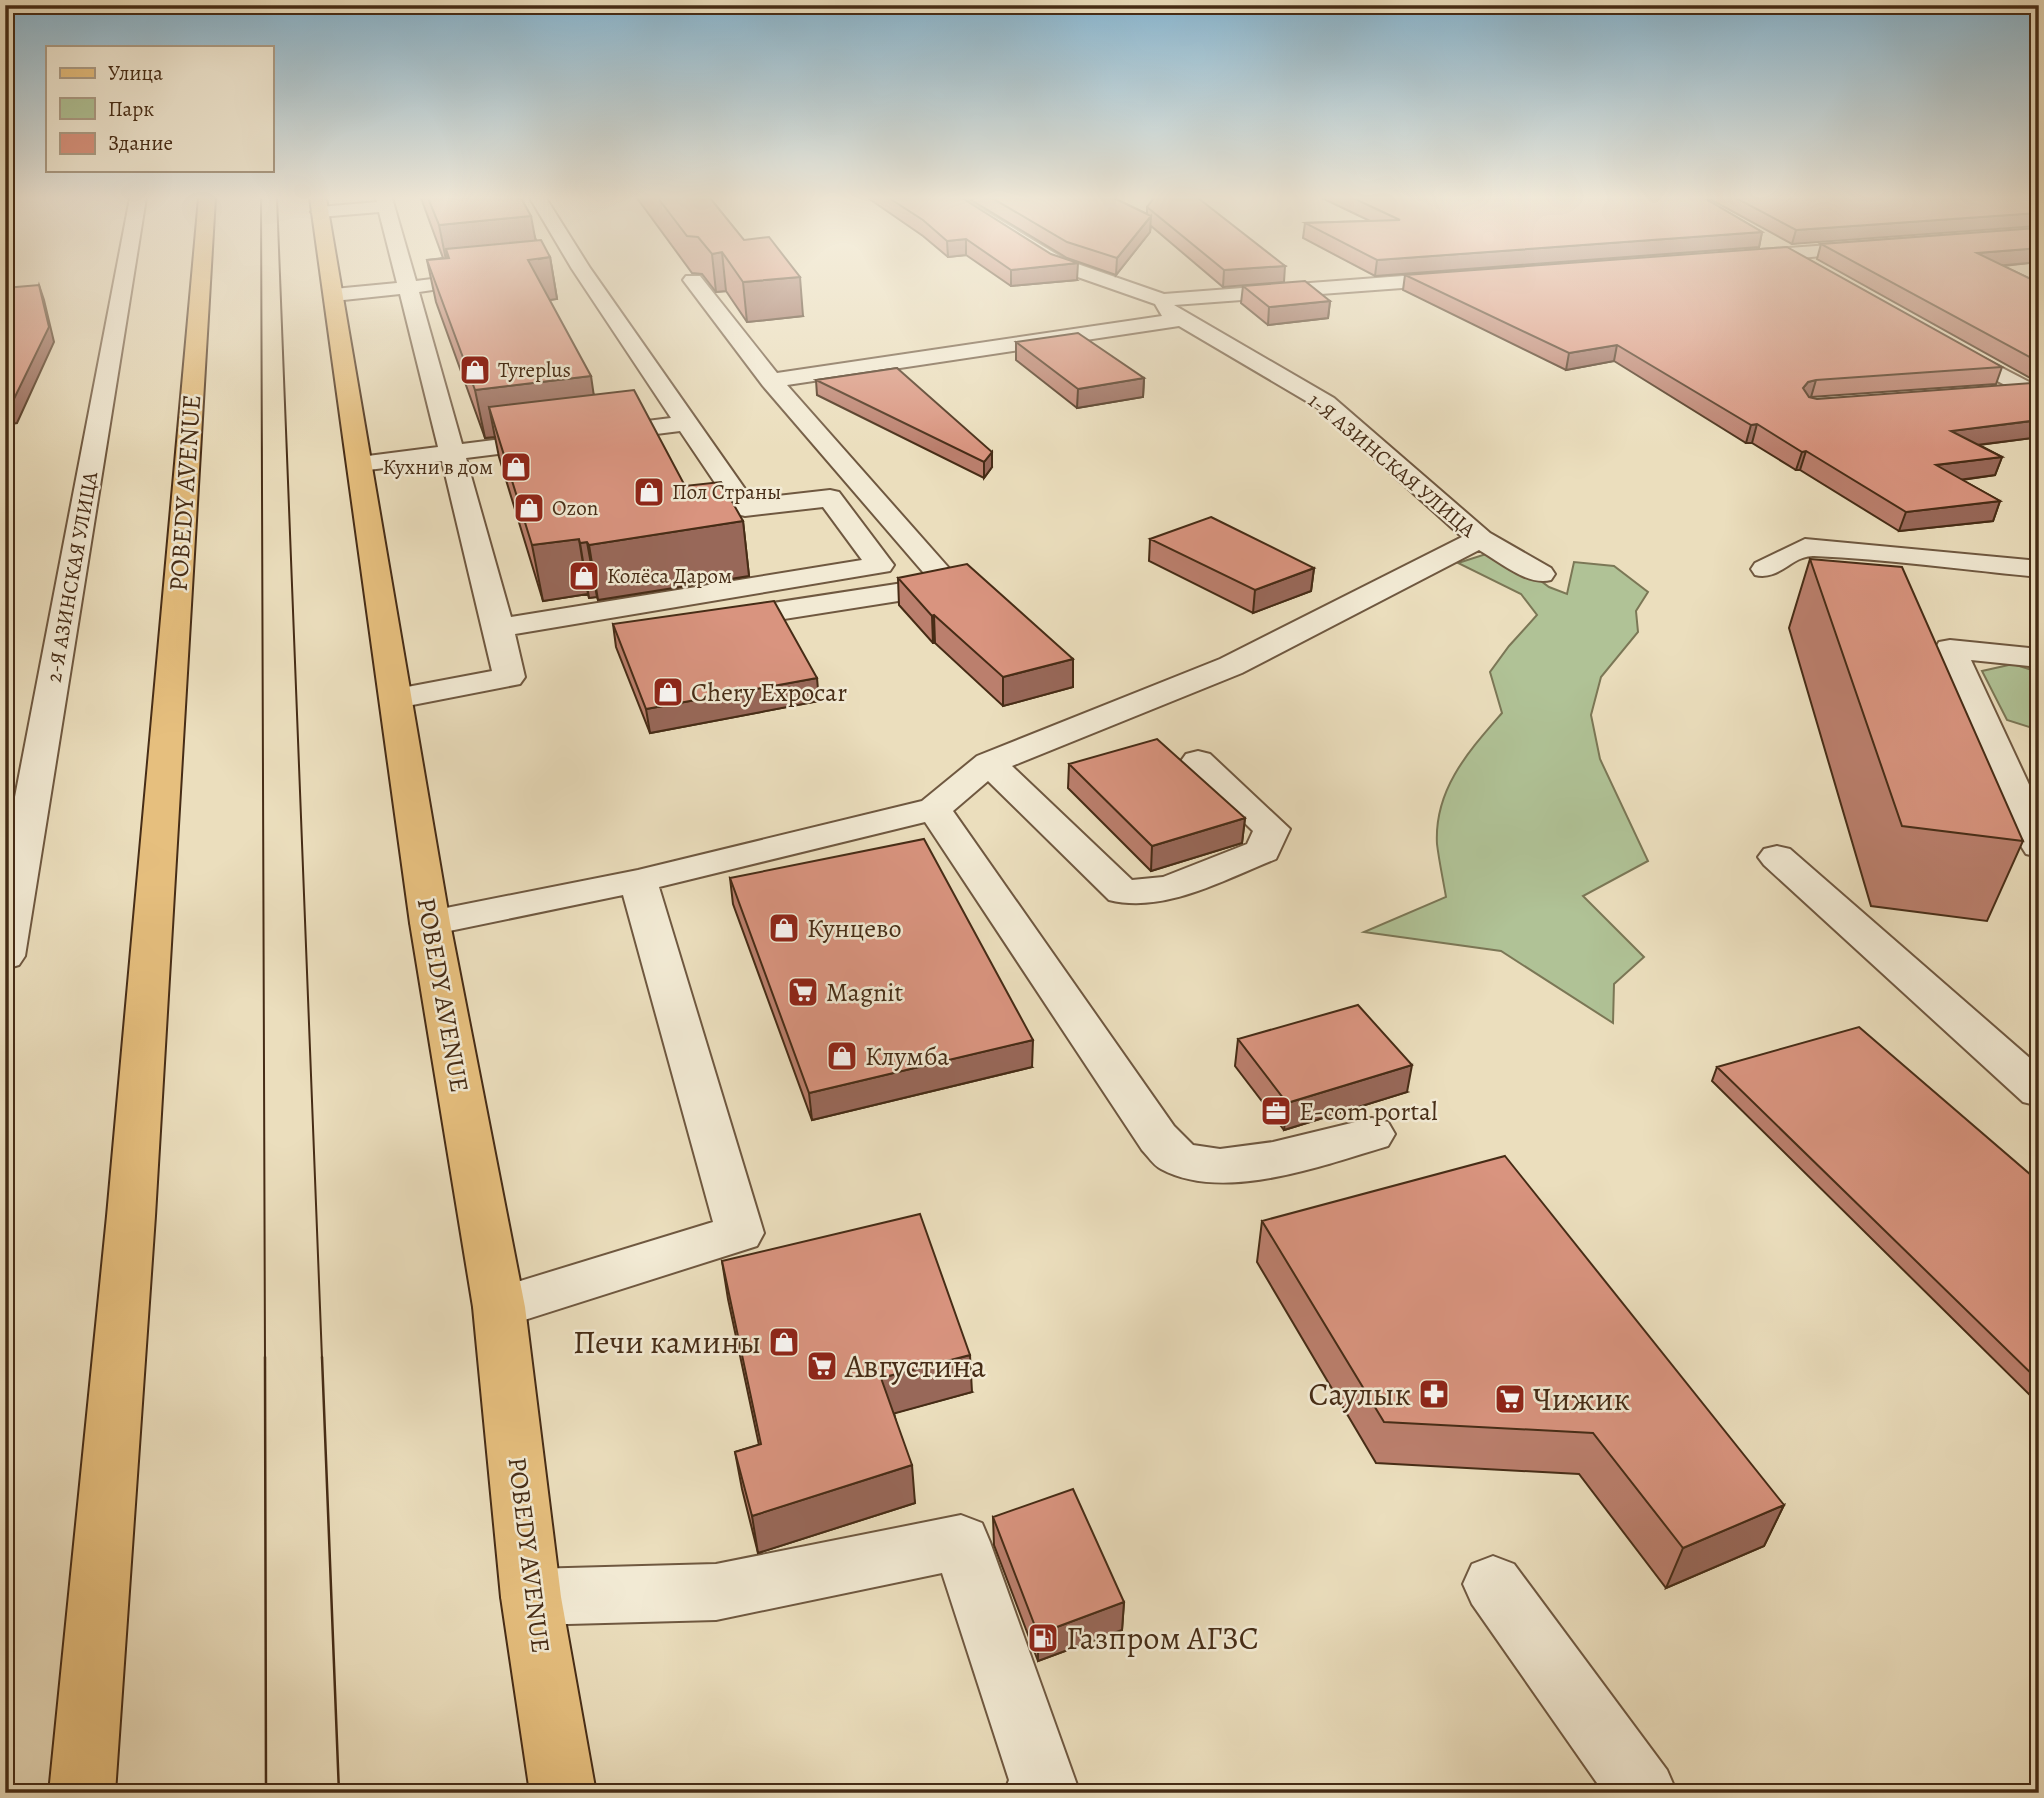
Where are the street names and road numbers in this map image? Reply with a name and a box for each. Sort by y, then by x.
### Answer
street label: 1-Я АЗИНСКАЯ УЛИЦА [1302,387,1482,544]
street label: POBEDY AVENUE [161,393,209,593]
street label: 2-Я АЗИНСКАЯ УЛИЦА [40,469,104,685]
street label: POBEDY AVENUE [409,895,477,1095]
street label: POBEDY AVENUE [500,1455,558,1655]

